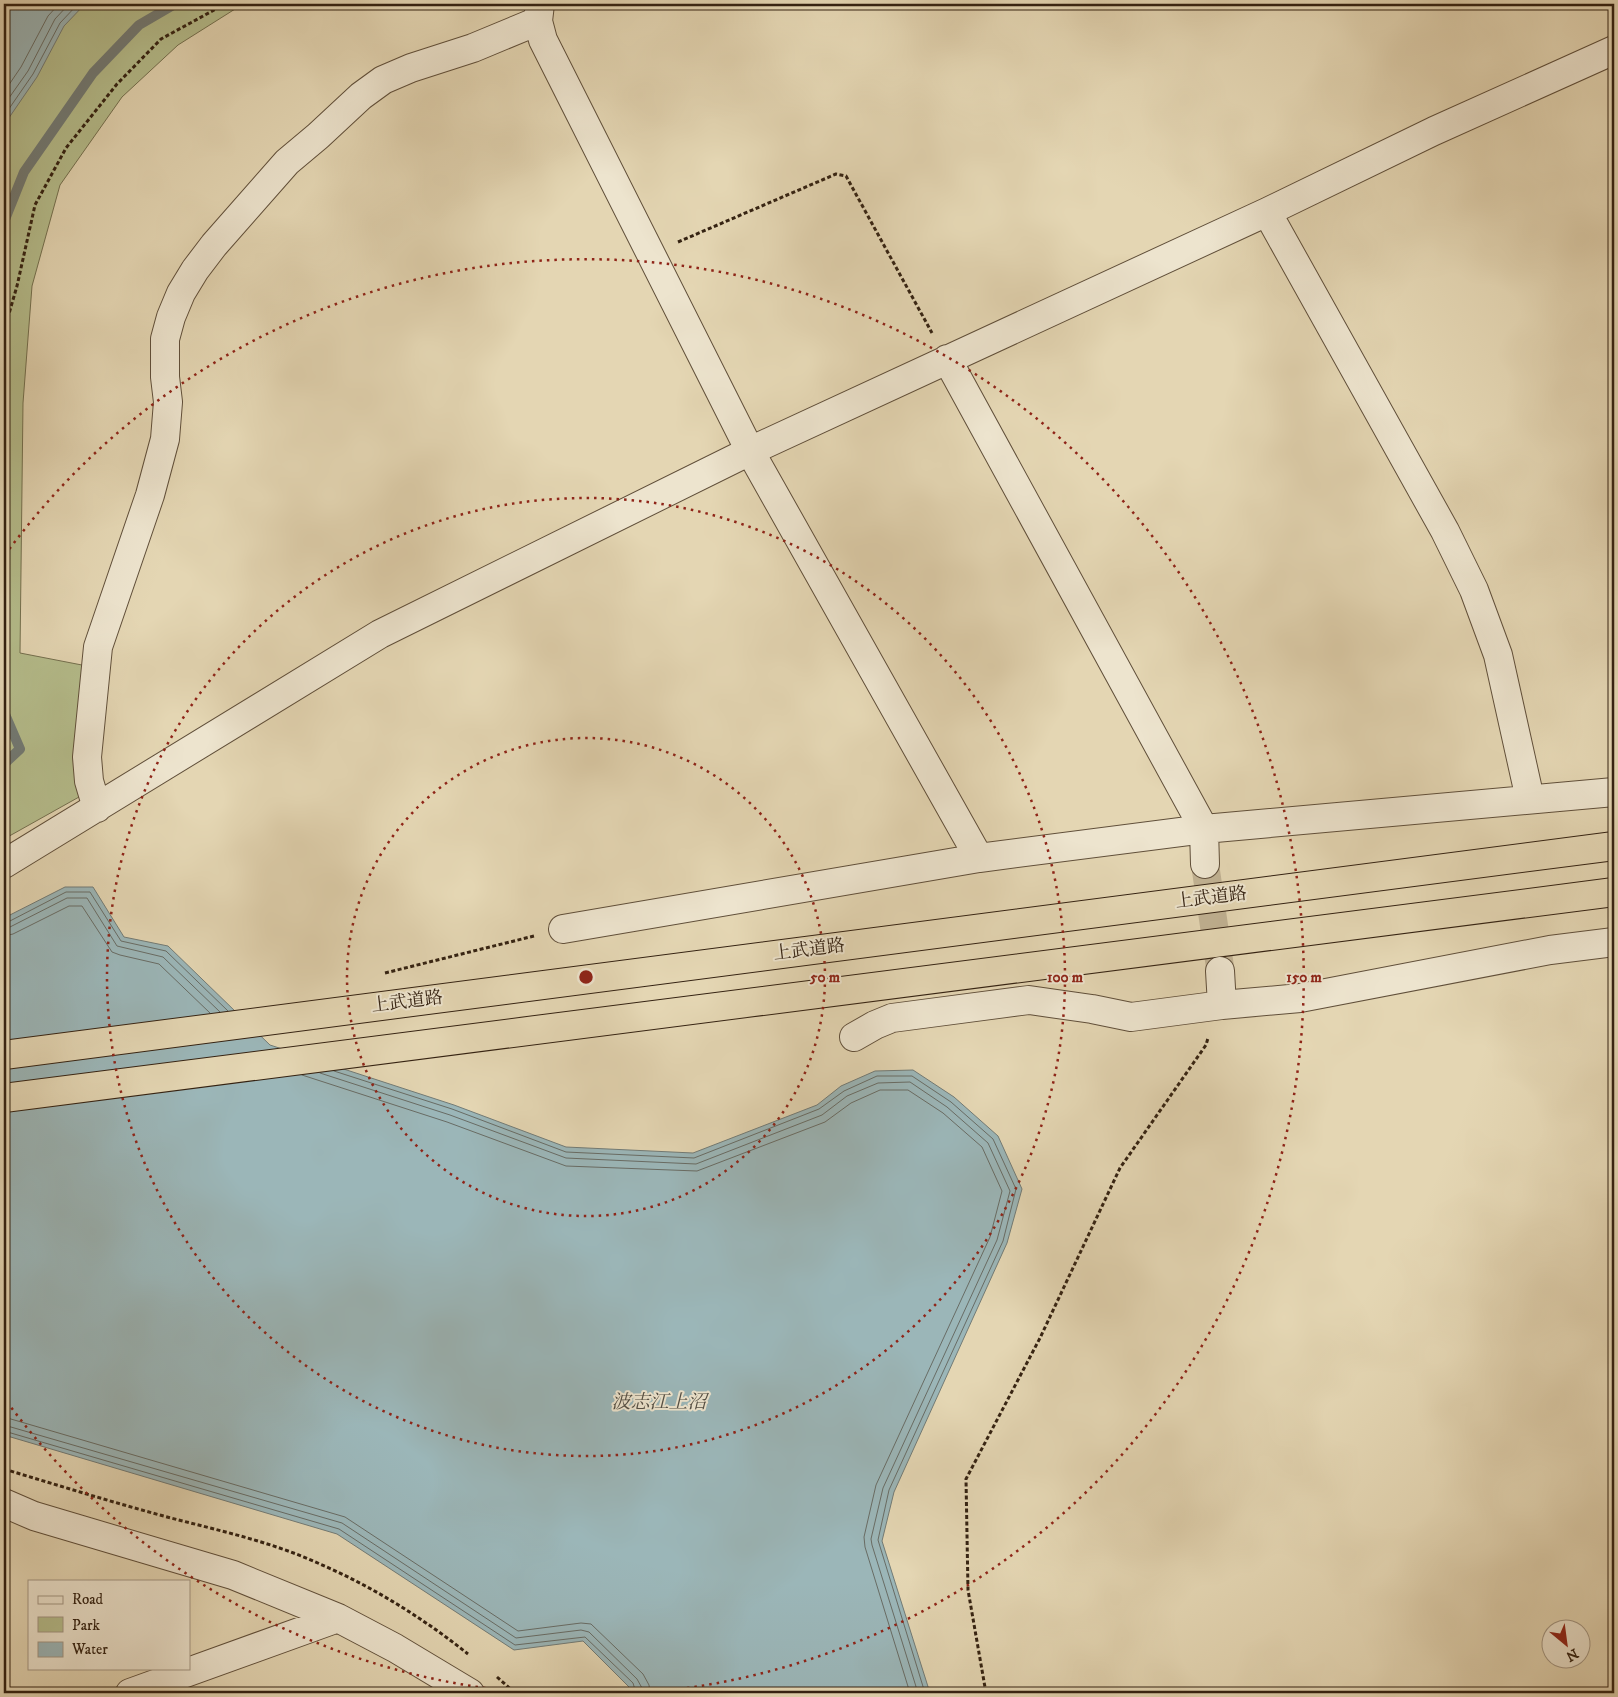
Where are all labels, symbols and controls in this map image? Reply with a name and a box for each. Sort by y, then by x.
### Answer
street label: 上武道路 [1174,883,1248,913]
street label: 上武道路 [772,935,846,965]
centre of rings [577,968,595,986]
text: 50 m [809,968,841,987]
text: 100 m [1047,968,1084,987]
text: 150 m [1286,968,1322,987]
street label: 上武道路 [370,987,444,1017]
water label: 波志江上沼 [611,1391,709,1414]
legend [28,1580,190,1670]
text: Road [72,1590,104,1609]
text: Park [72,1616,101,1635]
north arrow [1540,1620,1590,1670]
text: Water [71,1640,108,1659]
text: N [1562,1644,1581,1665]

